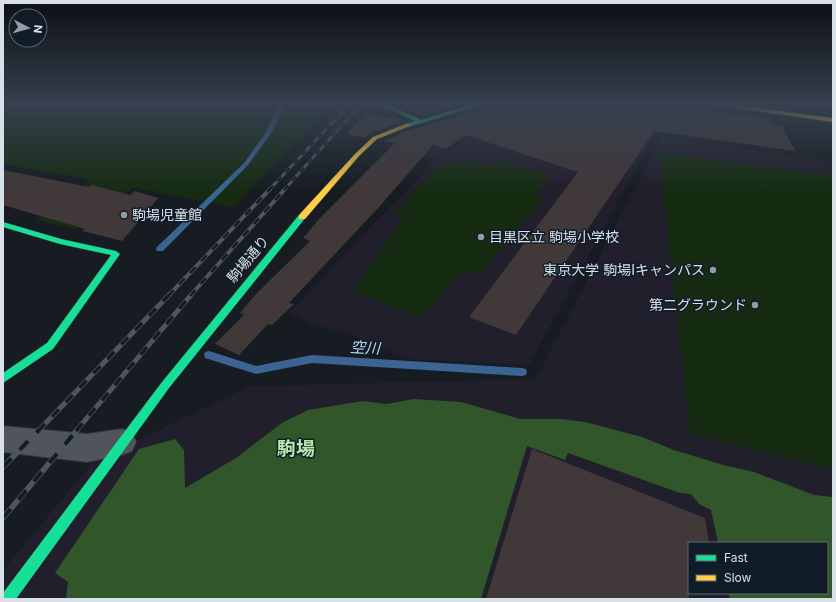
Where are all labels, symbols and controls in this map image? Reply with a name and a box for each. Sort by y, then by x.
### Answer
north arrow [8,8,48,48]
text: N [31,24,45,34]
place label: 駒場児童館 [132,206,202,223]
marker: 駒場児童館 [119,210,129,220]
place label: 目黒区立 駒場小学校 [489,228,619,245]
street label: 駒場通り [223,232,272,286]
marker: 目黒区立 駒場小学校 [476,232,486,242]
place label: 東京大学 駒場Ⅰキャンパス [543,261,705,278]
marker: 東京大学 駒場Ⅰキャンパス [708,265,718,275]
place label: 第二グラウンド [649,296,747,313]
marker: 第二グラウンド [750,300,760,310]
water label: 空川 [350,337,382,358]
district label: 駒場 [277,437,315,460]
legend [688,542,828,594]
text: Fast [724,550,748,565]
text: Slow [724,570,752,585]

